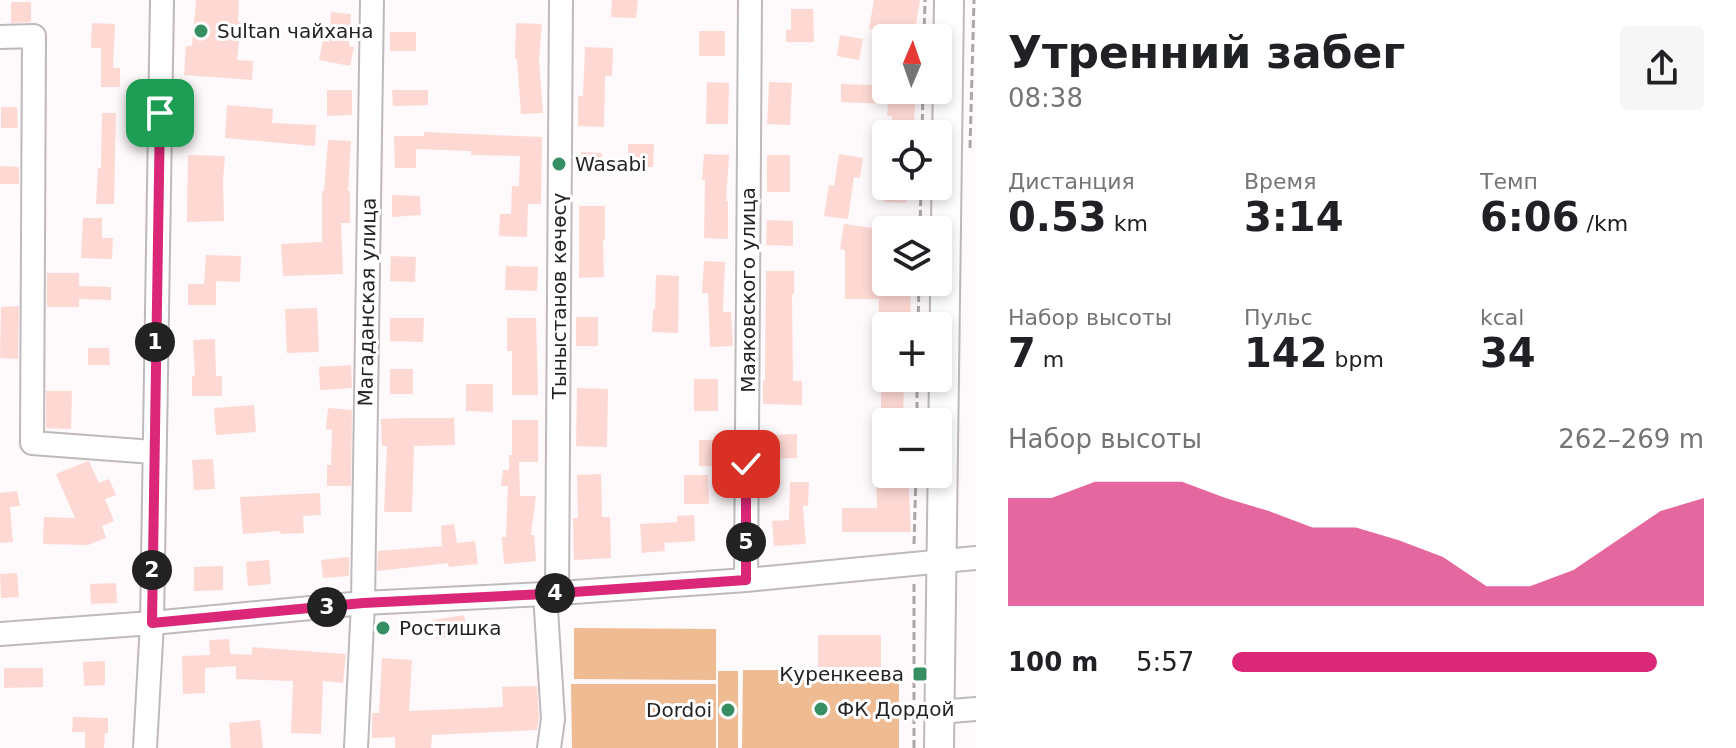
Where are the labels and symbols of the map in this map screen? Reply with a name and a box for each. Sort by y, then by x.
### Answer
place label: Sultan чайхана [217,19,374,43]
marker: Sultan чайхана [192,22,210,40]
north arrow [872,24,952,104]
pin [126,79,194,147]
place label: Wasabi [575,152,647,176]
marker: Wasabi [550,155,568,173]
street label: Маяковского улица [736,187,760,393]
street label: Тыныстанов көчөсү [547,193,571,400]
street label: Магаданская улица [353,197,381,407]
pin: 1 [135,322,175,362]
pin [712,430,780,498]
pin: 5 [726,522,766,562]
pin: 2 [132,550,172,590]
pin: 4 [535,573,575,613]
pin: 3 [307,587,347,627]
place label: Ростишка [399,616,502,640]
marker: Ростишка [374,619,392,637]
place label: Куренкеева [779,662,904,686]
marker: Куренкеева [911,665,929,683]
place label: ФК Дордой [837,697,954,721]
place label: Dordoi [646,698,712,722]
marker: ФК Дордой [812,700,830,718]
marker: Dordoi [719,701,737,719]

